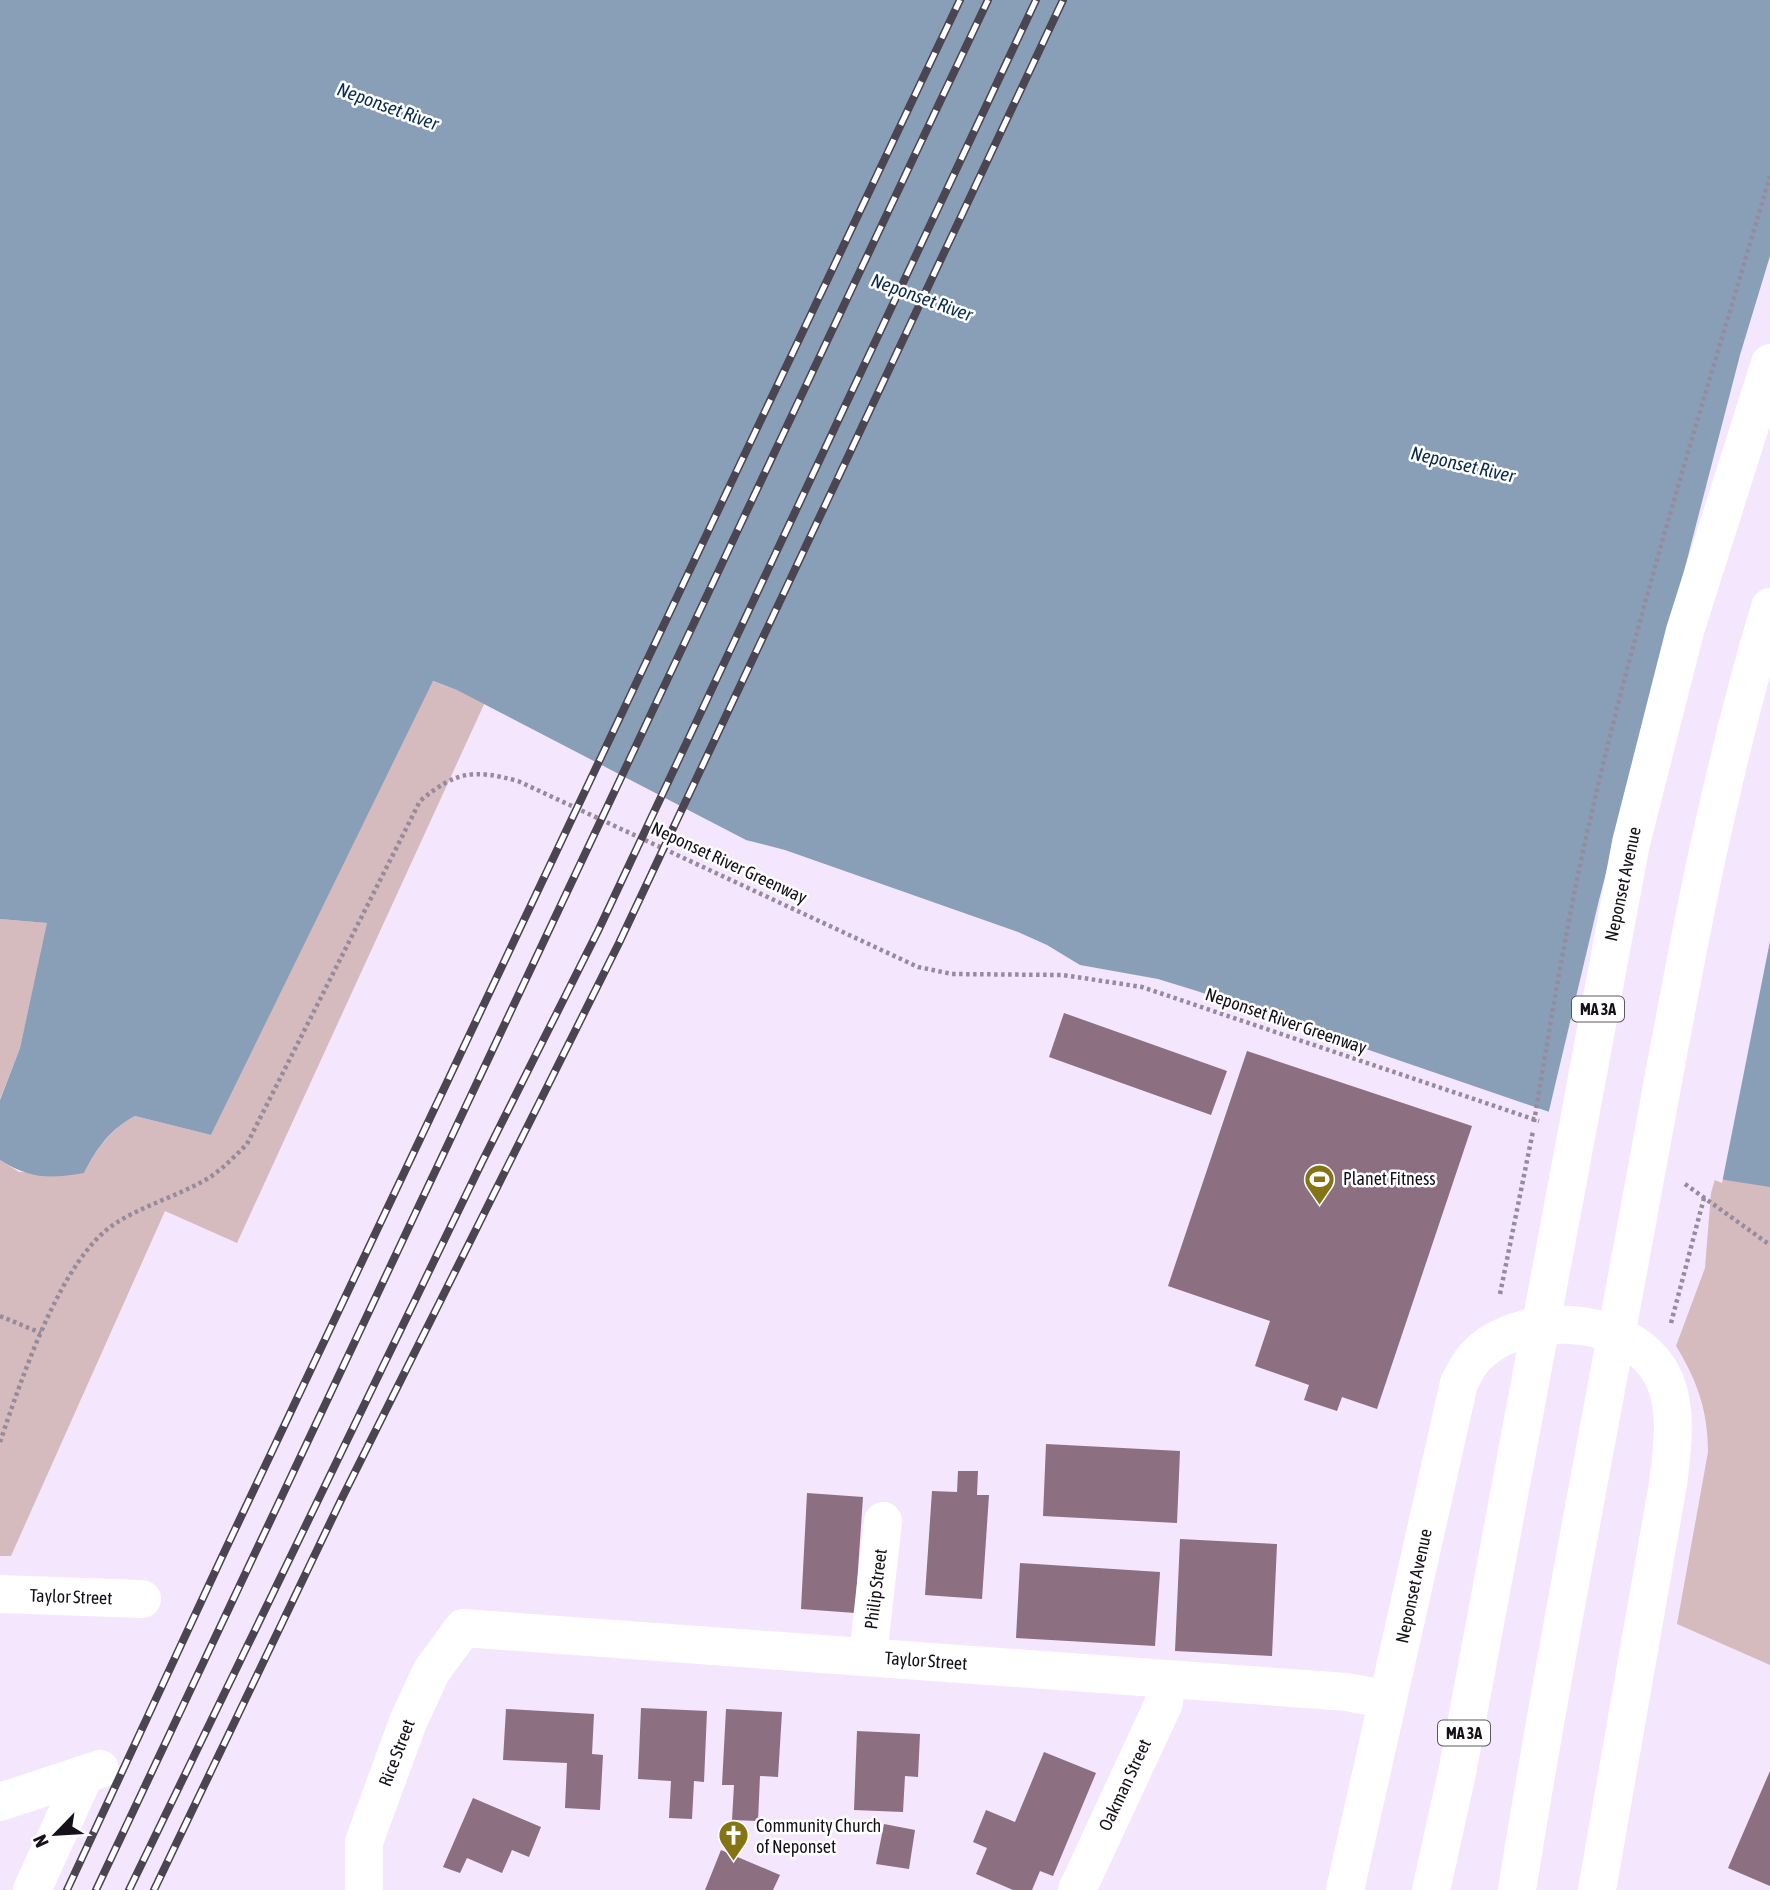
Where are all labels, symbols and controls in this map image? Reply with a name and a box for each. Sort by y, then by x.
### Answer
water label: Neponset River [334,78,443,135]
water label: Neponset River [868,269,977,326]
water label: Neponset River [1409,441,1519,487]
street label: Neponset River Greenway [648,817,810,908]
street label: Neponset Avenue [1600,825,1645,943]
street label: Neponset River Greenway [1203,983,1370,1058]
road number: MA 3A [1572,996,1624,1021]
sports icon: Planet Fitness [1303,1162,1337,1206]
place label: Planet Fitness [1343,1168,1436,1189]
street label: Neponset Avenue [1391,1527,1436,1645]
street label: Philip Street [860,1547,891,1630]
street label: Taylor Street [29,1585,113,1608]
street label: Taylor Street [884,1647,968,1674]
street label: Rice Street [374,1716,419,1789]
road number: MA 3A [1438,1721,1490,1746]
street label: Oakman Street [1094,1736,1155,1834]
north arrow [21,1799,91,1869]
place label: Community Church of Neponset [756,1815,881,1857]
church icon: Community Church of Neponset [716,1819,750,1863]
text: N [28,1831,53,1851]

